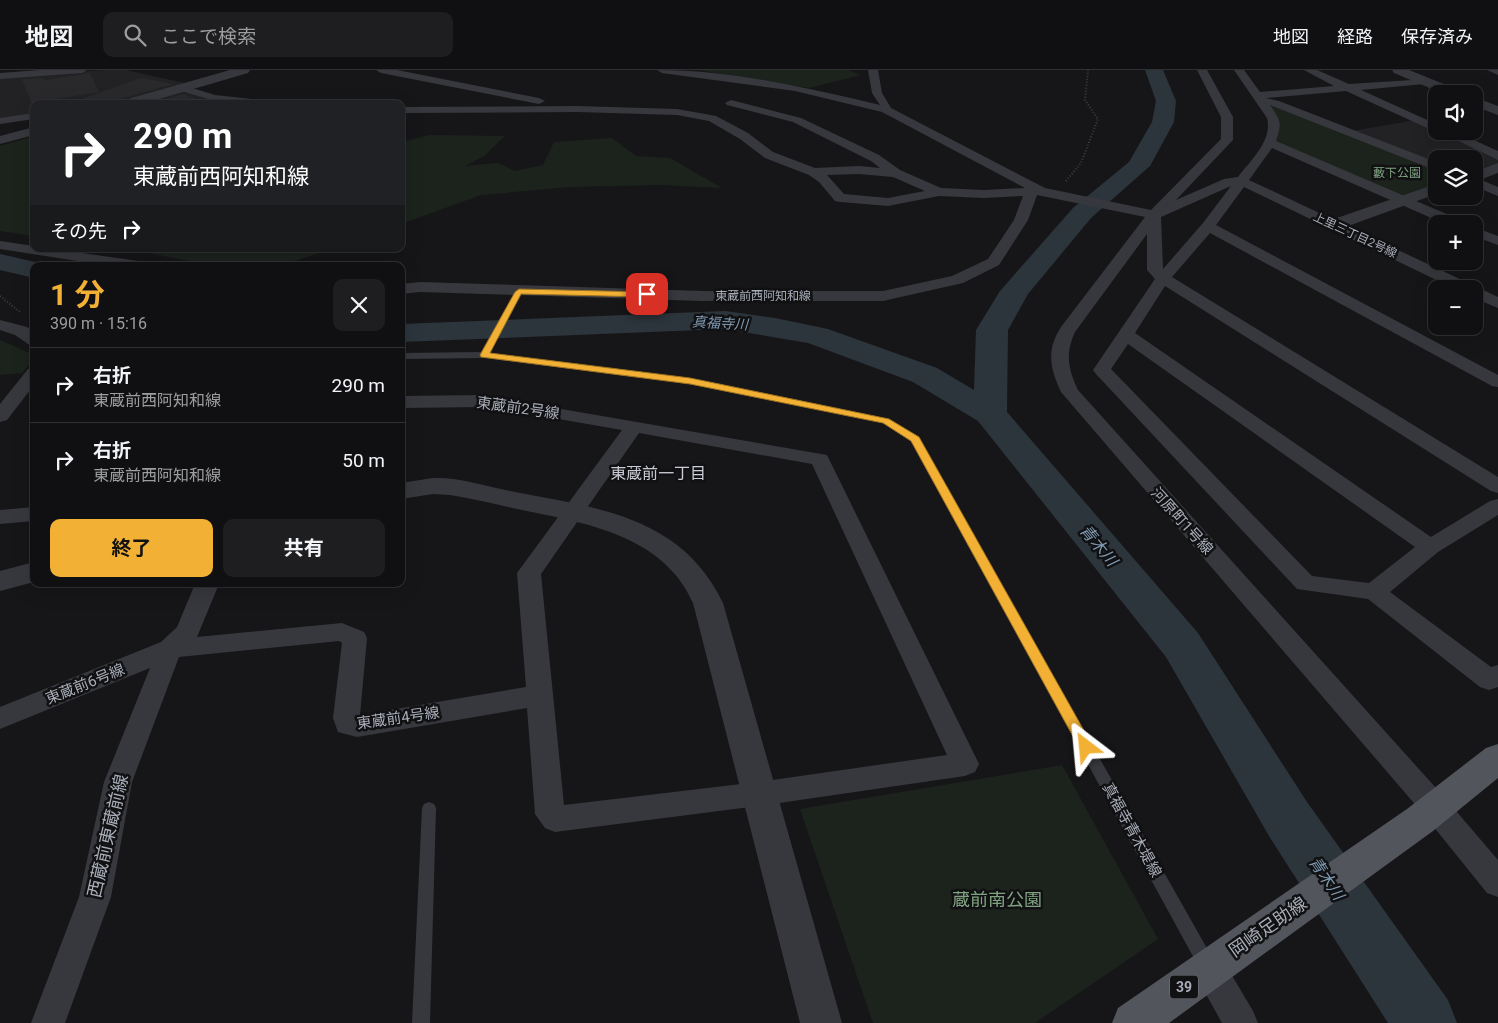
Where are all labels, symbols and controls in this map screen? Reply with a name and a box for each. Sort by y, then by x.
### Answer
search box [103,12,453,57]
icon: search [121,21,149,49]
text: 地図 [25,23,73,51]
text: ここで検索 [161,25,256,48]
text: 地図 [1273,26,1309,47]
text: 経路 [1337,26,1373,47]
text: 保存済み [1401,26,1473,47]
map controls [1428,85,1483,335]
button: sound [1428,85,1483,140]
text: 290 m [133,116,232,157]
icon: right [50,120,115,185]
button: layers [1428,150,1483,205]
text: 東蔵前西阿知和線 [133,164,309,189]
park label: 藪下公園 [1373,166,1421,180]
street label: 上里三丁目2号線 [1311,209,1399,261]
icon: right [117,215,145,243]
button: + [1428,215,1483,270]
text: その先 [50,220,107,243]
pin [626,273,668,315]
text: 1 分 [50,277,105,312]
button: close [333,279,385,331]
icon: arrive [633,280,661,308]
button: − [1428,280,1483,335]
street label: 東蔵前西阿知和線 [715,289,811,303]
text: 390 m · 15:16 [50,314,147,333]
water label: 真福寺川 [692,314,750,333]
text: 右折 [93,364,131,387]
icon: right [50,371,78,399]
text: 290 m [332,374,385,397]
text: 東蔵前西阿知和線 [93,391,221,410]
street label: 東蔵前2号線 [475,393,561,423]
text: 右折 [93,439,131,462]
icon: right [50,446,78,474]
text: 50 m [342,449,385,472]
district label: 東蔵前一丁目 [610,464,706,483]
text: 東蔵前西阿知和線 [93,466,221,485]
street label: 河原町1号線 [1147,484,1217,558]
button: 終了 [50,519,213,577]
button: 共有 [223,519,385,577]
water label: 青木川 [1076,521,1123,571]
street label: 東蔵前6号線 [43,660,127,708]
street label: 東蔵前4号線 [355,703,441,733]
position arrow [1059,720,1111,772]
street label: 西蔵前東蔵前線 [83,772,132,900]
street label: 真福寺青木堤線 [1099,780,1165,880]
water label: 青木川 [1305,853,1349,905]
park label: 蔵前南公園 [952,889,1042,910]
street label: 岡崎足助線 [1225,892,1311,961]
road number: 39 [1170,976,1198,999]

